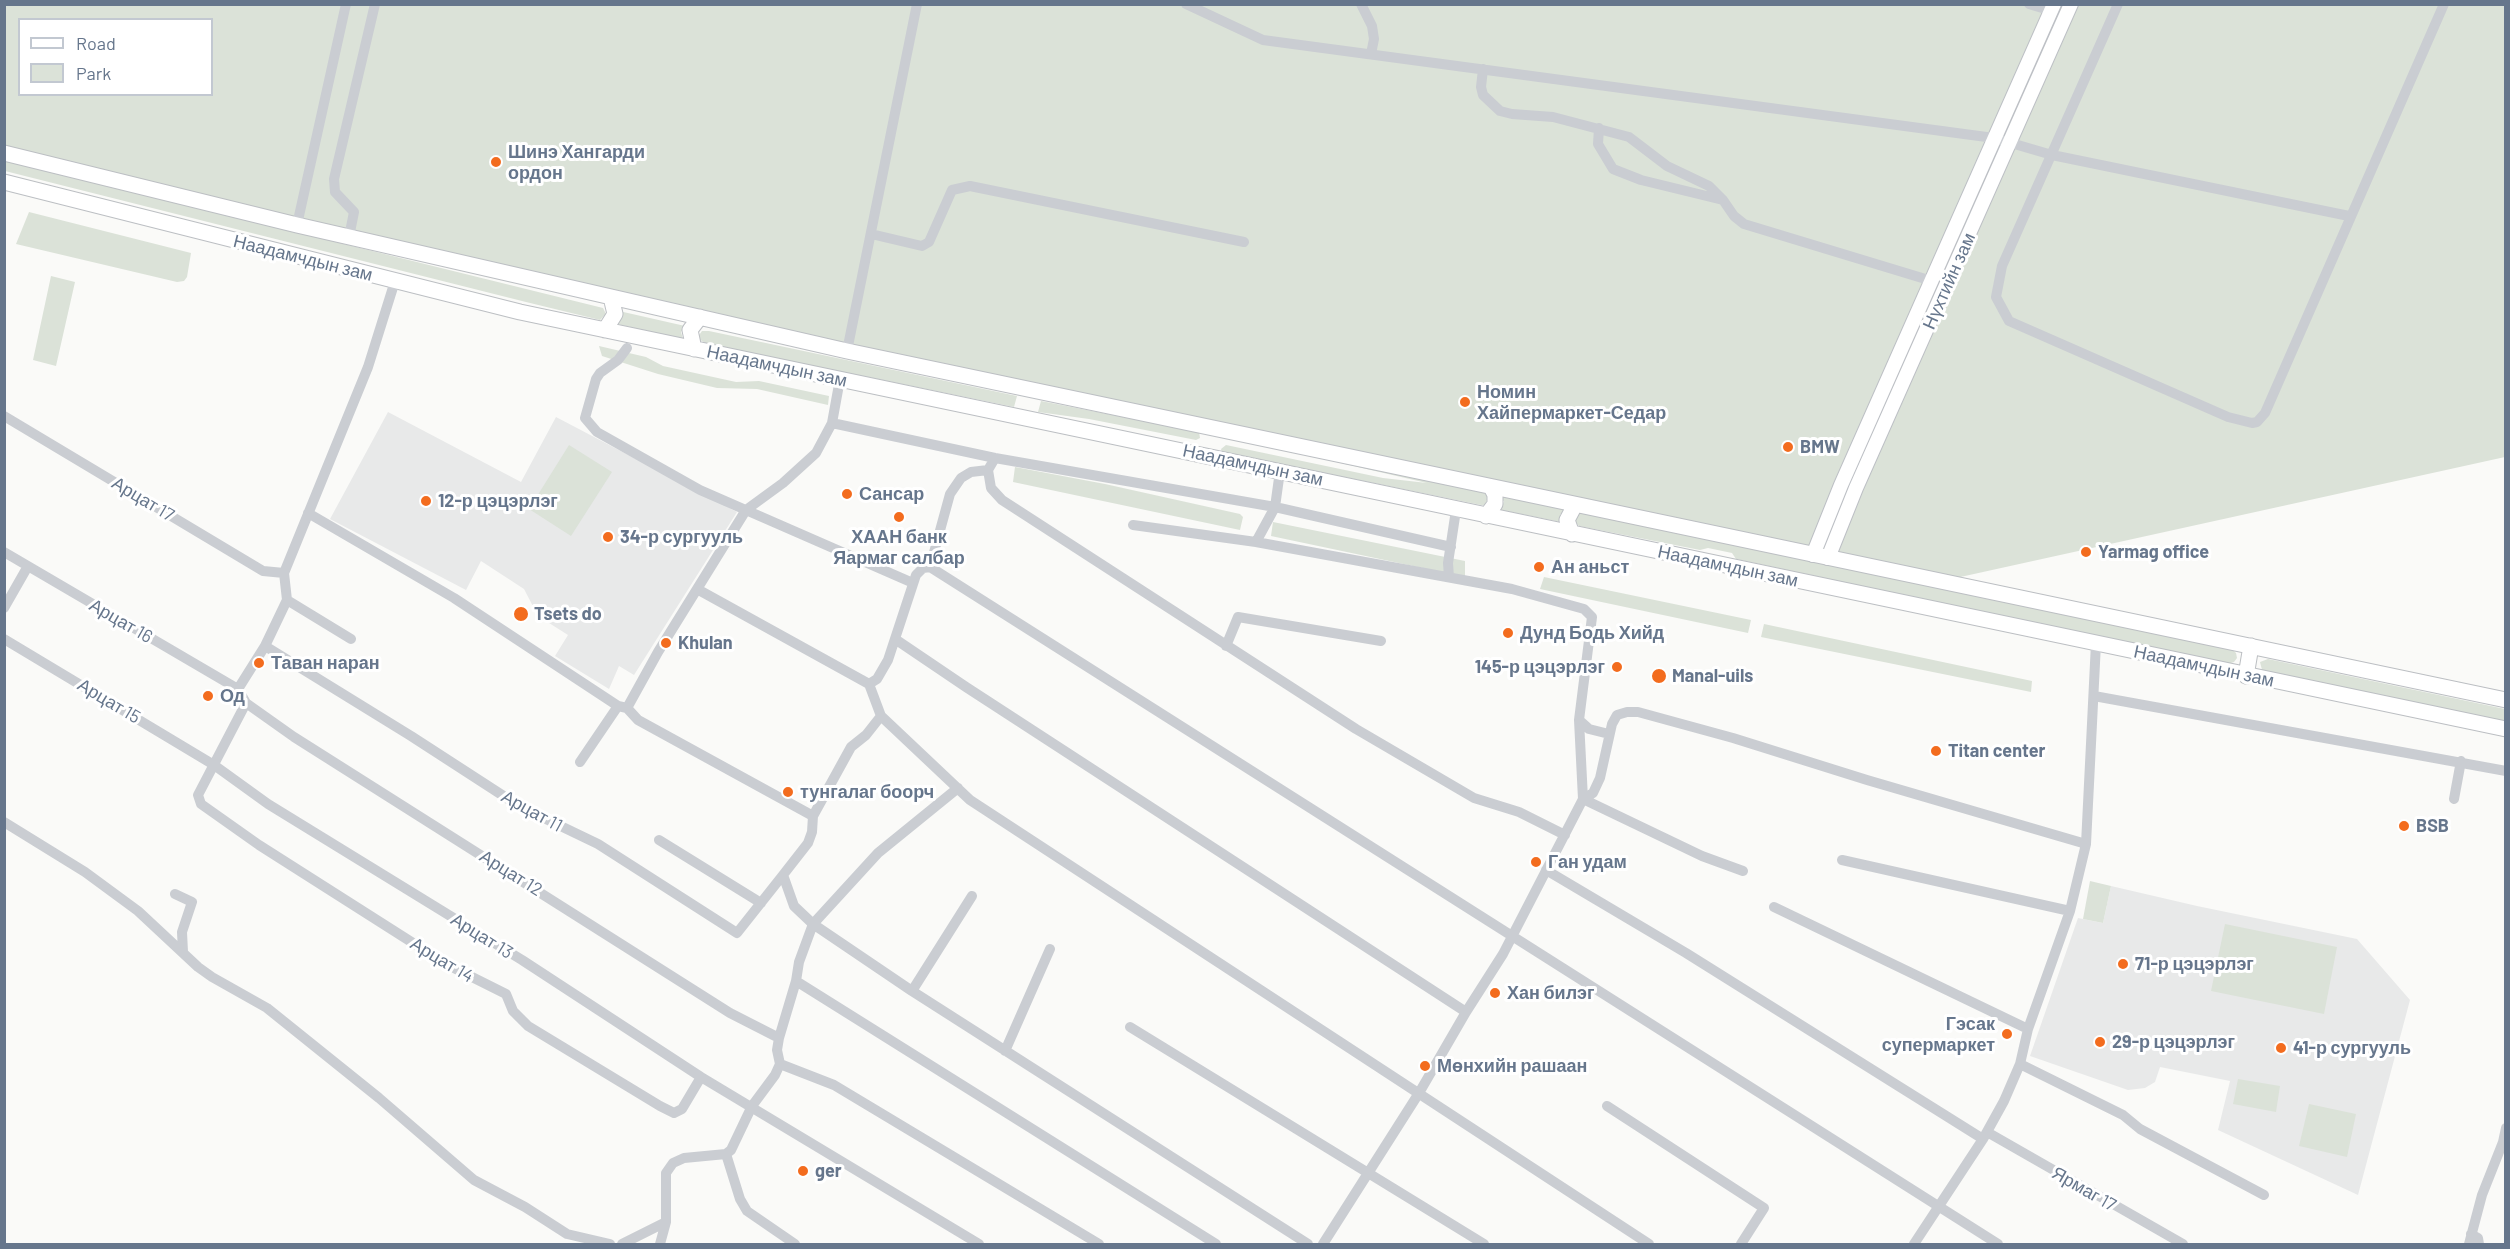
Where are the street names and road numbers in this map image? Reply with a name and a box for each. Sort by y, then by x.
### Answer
street label: Нүхтийн зам [1918,229,1980,333]
street label: Наадамчдын зам [231,230,375,286]
street label: Наадамчдын зам [705,341,849,391]
street label: Наадамчдын зам [1181,440,1325,490]
street label: Арцат 17 [108,472,178,526]
street label: Наадамчдын зам [1656,541,1800,591]
street label: Арцат 16 [86,594,156,648]
street label: Наадамчдын зам [2132,641,2276,691]
street label: Арцат 15 [74,674,144,728]
street label: Арцат 11 [498,785,566,837]
street label: Арцат 12 [476,845,546,901]
street label: Арцат 13 [447,908,517,964]
street label: Арцат 14 [406,933,478,987]
street label: Ярмаг 17 [2048,1162,2120,1216]

